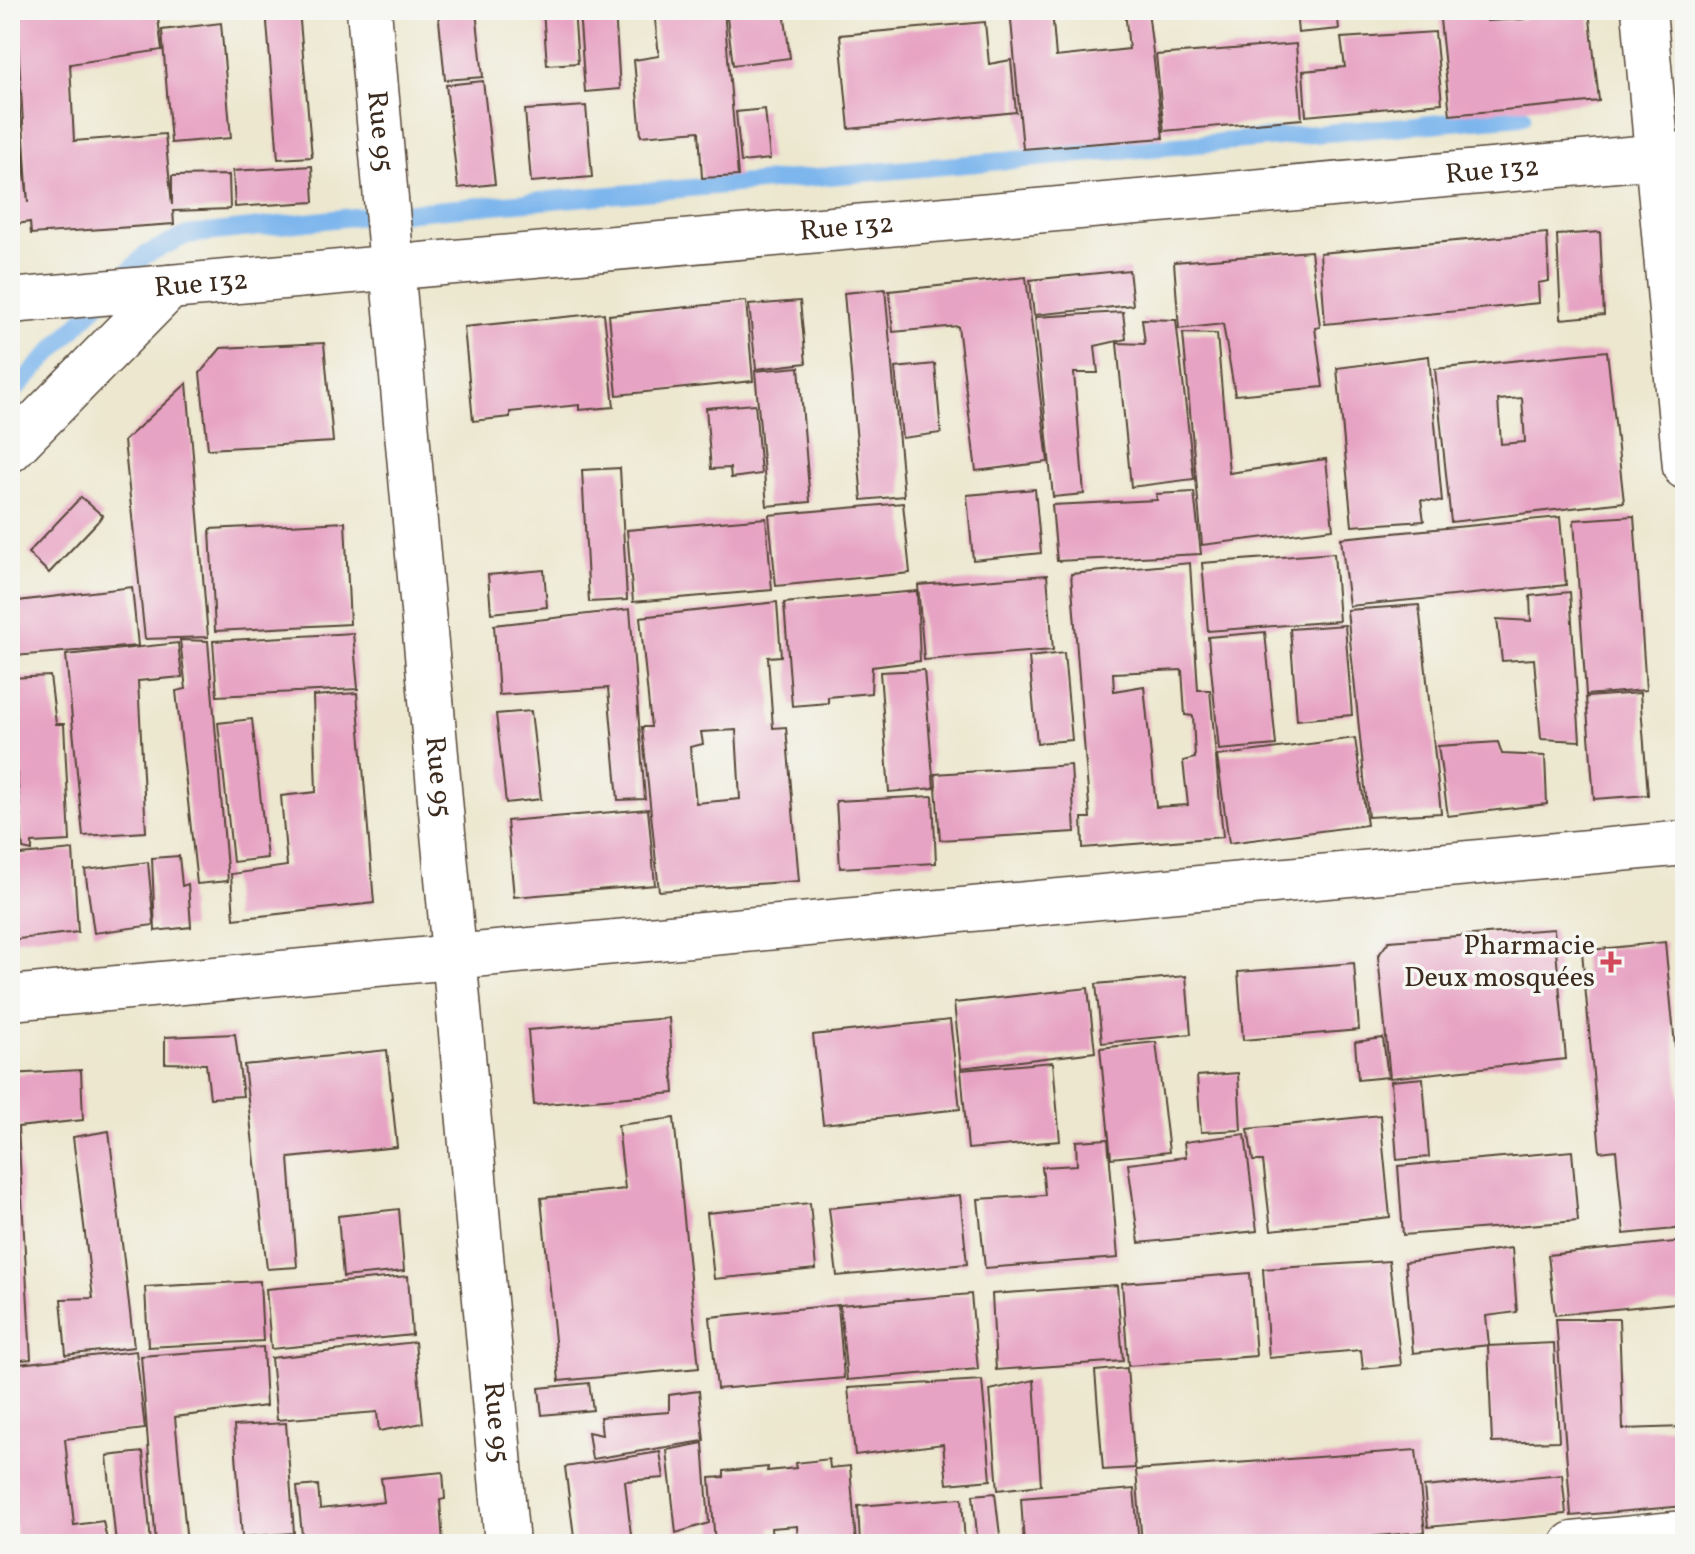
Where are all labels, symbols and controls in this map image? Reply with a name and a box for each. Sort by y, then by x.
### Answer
street label: Rue 95 [357,89,403,174]
street label: Rue 132 [1444,147,1541,194]
street label: Rue 132 [798,204,895,251]
street label: Rue 132 [153,261,250,308]
street label: Rue 95 [415,735,461,819]
place label: Pharmacie Deux mosquées [1404,927,1595,998]
marker: Pharmacie Deux mosquées [1602,953,1620,971]
street label: Rue 95 [473,1380,519,1465]

